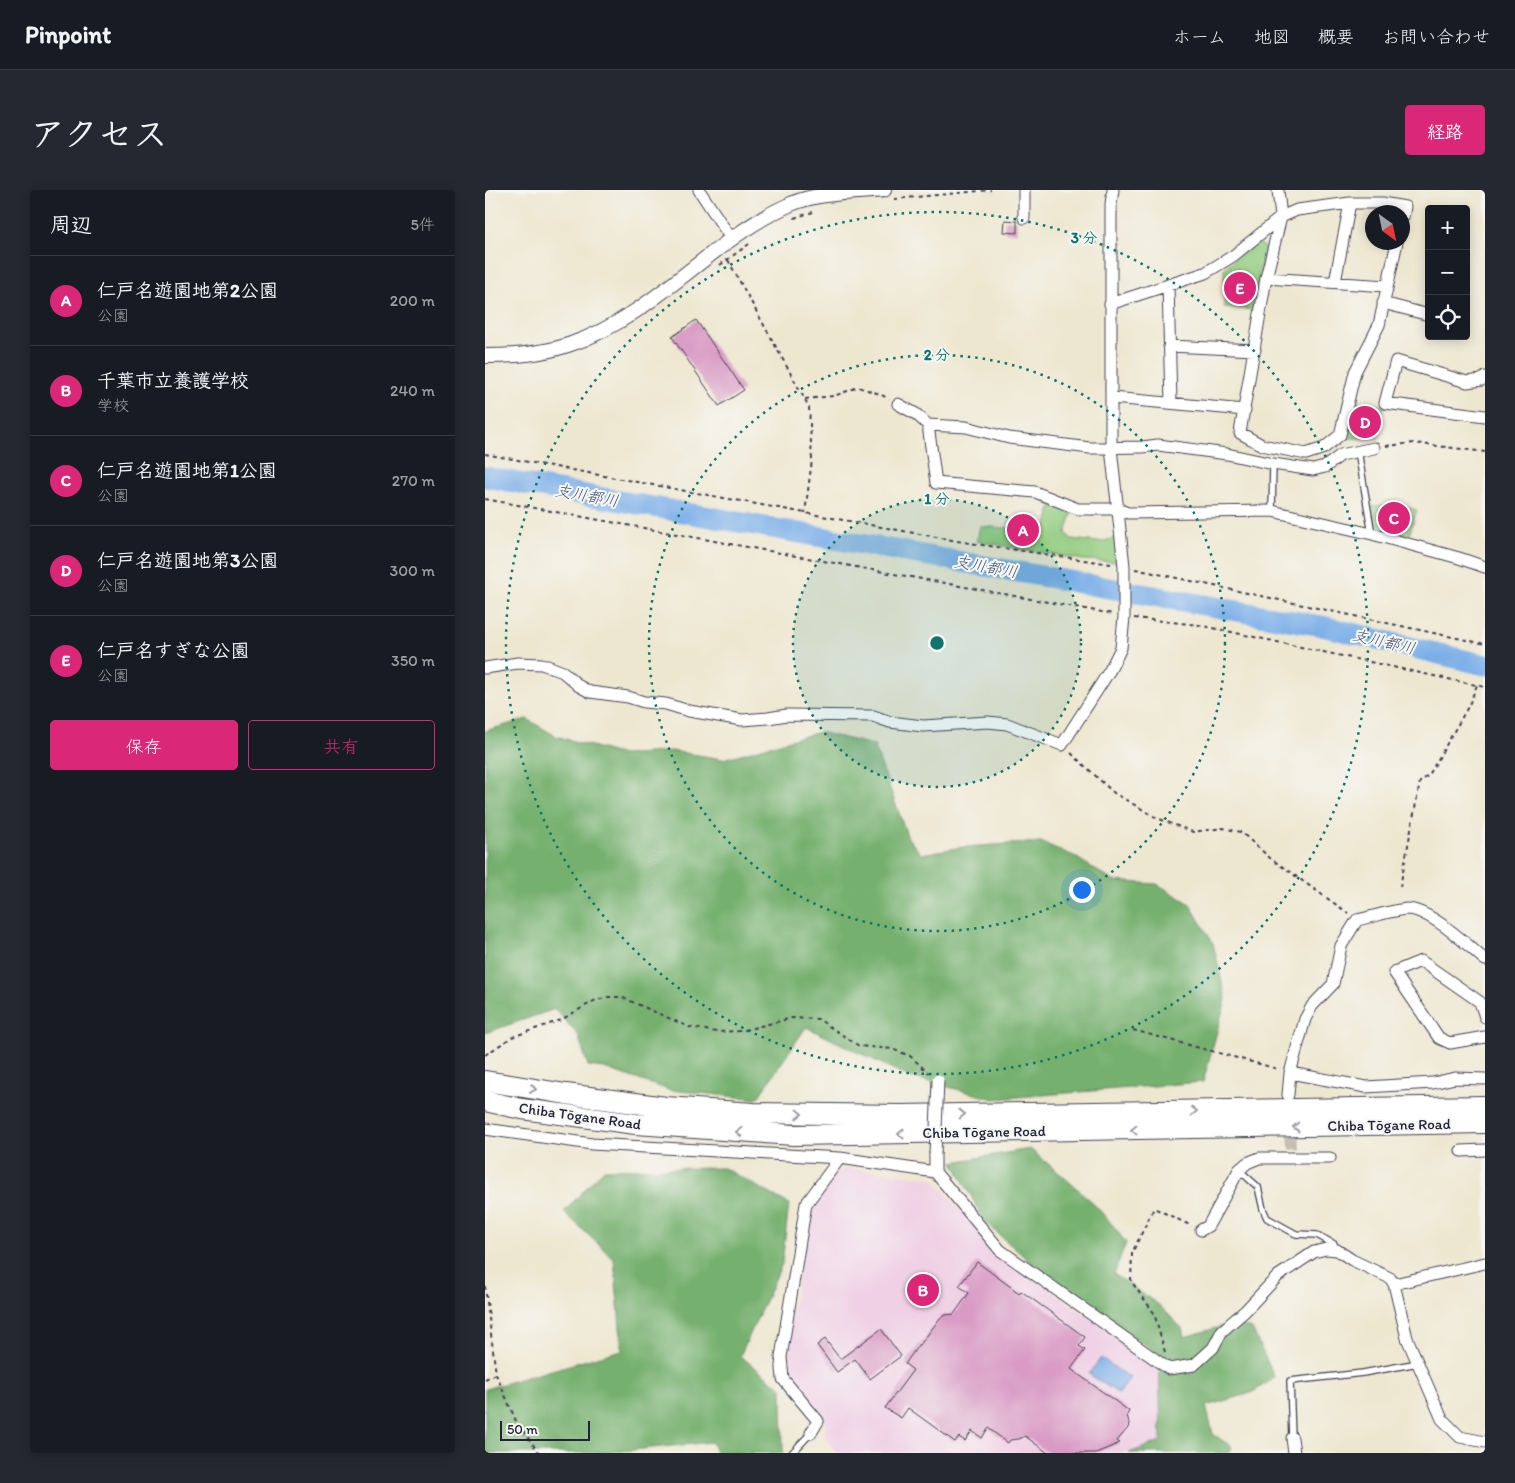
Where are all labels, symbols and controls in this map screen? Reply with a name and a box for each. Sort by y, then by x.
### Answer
text: Pinpoint [25,20,111,49]
text: ホーム [1173,26,1226,48]
text: 地図 [1254,26,1290,48]
text: 概要 [1318,26,1354,48]
text: お問い合わせ [1382,26,1490,48]
button: 経路 [1405,105,1485,155]
text: アクセス [30,113,168,155]
north arrow [1365,205,1410,250]
map controls [1425,205,1470,340]
button: + [1425,205,1470,250]
text: 周辺 [50,212,92,237]
text: 5件 [411,215,435,234]
text: 3 分 [1071,229,1097,247]
button: − [1425,250,1470,295]
pin: E [1224,269,1256,307]
text: 仁戸名遊園地第2公園 [97,279,278,302]
text: A [61,291,71,310]
text: 200 m [390,291,435,310]
button: locate [1425,295,1470,340]
text: 公園 [97,306,129,325]
text: 2 分 [924,346,950,364]
text: 千葉市立養護学校 [97,369,249,392]
text: B [61,381,71,400]
text: 240 m [390,381,435,400]
text: 学校 [97,396,129,415]
pin: D [1349,403,1381,441]
text: 仁戸名遊園地第1公園 [97,459,277,482]
text: C [61,471,71,490]
text: 270 m [392,471,435,490]
water label: 支川都川 [554,481,620,510]
text: 公園 [97,486,129,505]
text: 1 分 [924,490,950,508]
pin: C [1378,499,1410,537]
pin: A [1007,511,1039,549]
text: 仁戸名遊園地第3公園 [97,549,278,572]
water label: 支川都川 [953,552,1019,581]
text: D [61,561,71,580]
text: 300 m [390,561,435,580]
text: 公園 [97,576,129,595]
water label: 支川都川 [1351,625,1417,658]
centre of rings [928,634,946,652]
text: 仁戸名すぎな公園 [97,639,249,662]
text: E [62,651,70,670]
text: 350 m [391,651,435,670]
text: 公園 [97,666,129,685]
button: 保存 [50,720,238,770]
button: 共有 [248,720,435,770]
your location [1069,877,1095,903]
one-way arrow [530,1083,538,1094]
street label: Chiba Tōgane Road [518,1099,642,1133]
one-way arrow [1190,1105,1198,1116]
one-way arrow [796,1108,804,1119]
one-way arrow [958,1109,966,1119]
street label: Chiba Tōgane Road [1327,1115,1451,1135]
one-way arrow [1292,1121,1300,1132]
street label: Chiba Tōgane Road [922,1122,1046,1142]
one-way arrow [1130,1124,1138,1135]
one-way arrow [735,1127,743,1138]
one-way arrow [897,1128,905,1139]
pin: B [907,1271,939,1309]
scale bar [500,1418,590,1441]
text: 50 m [507,1421,538,1438]

